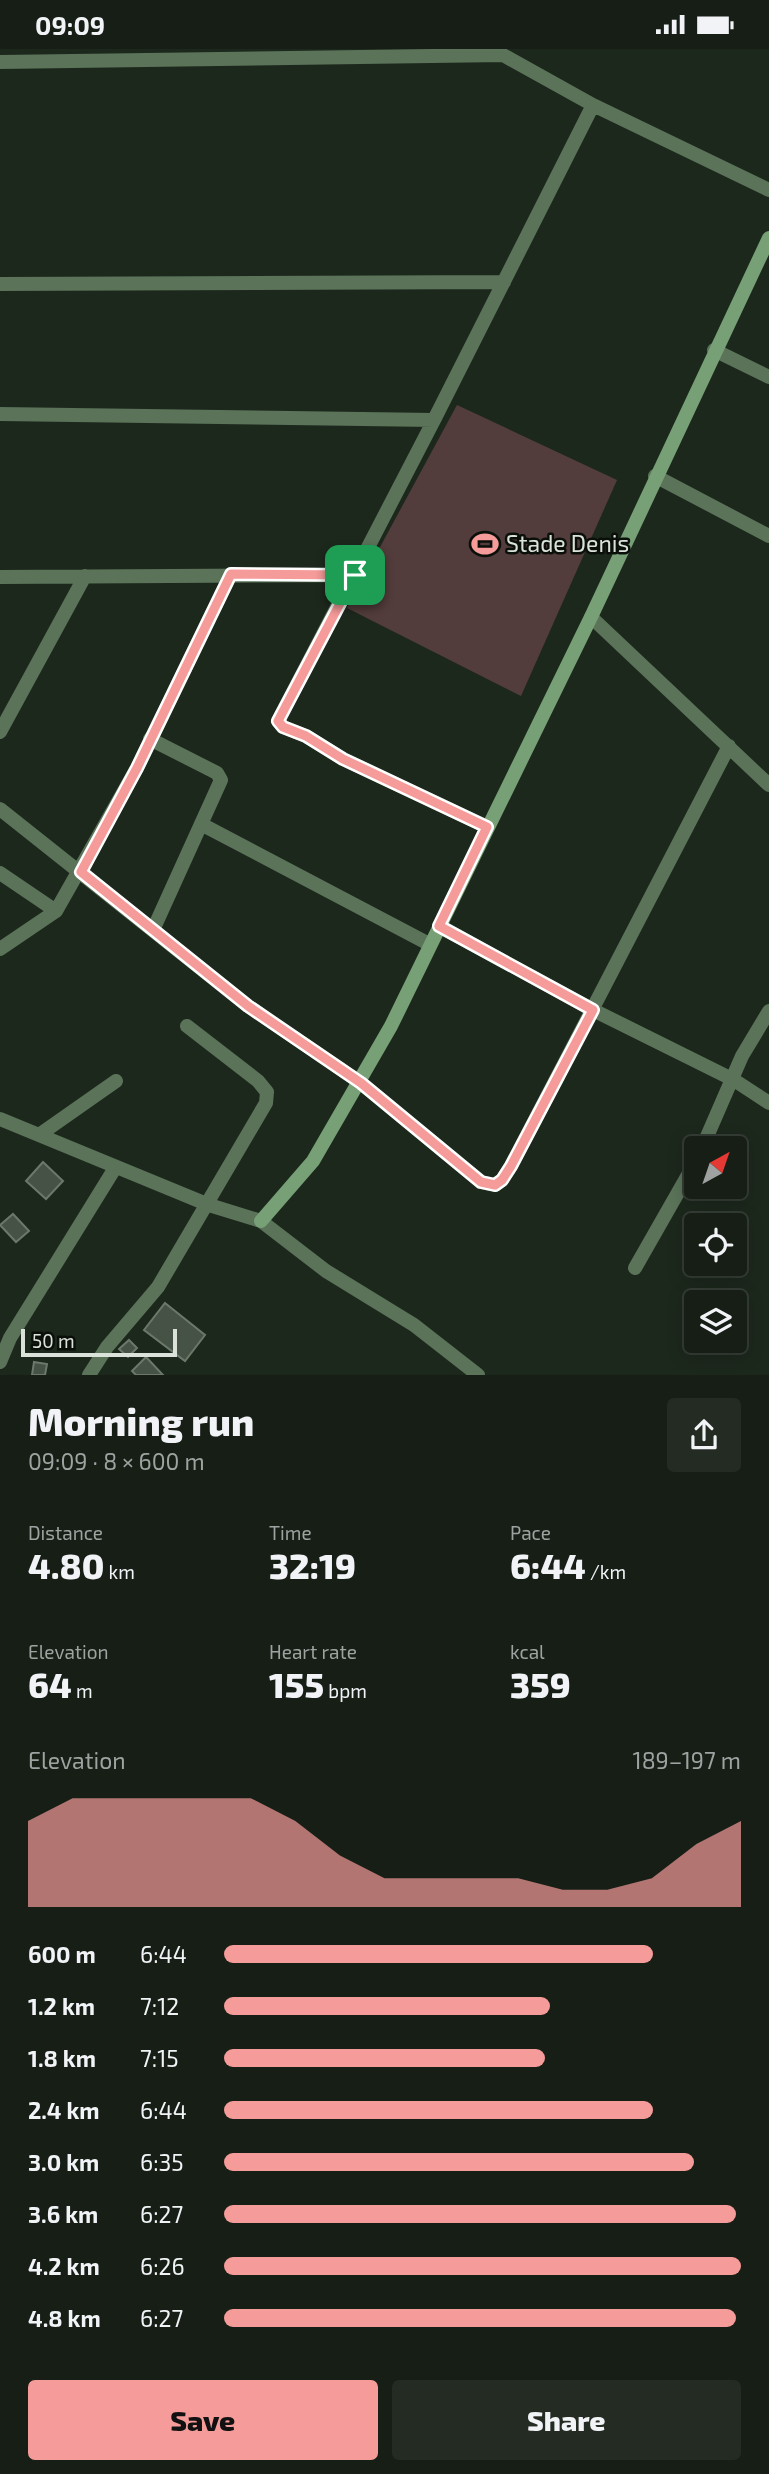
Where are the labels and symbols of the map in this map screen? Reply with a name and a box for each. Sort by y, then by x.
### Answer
sports icon: Stade Denis [470,529,500,559]
place label: Stade Denis [506,529,629,557]
pin [325,545,385,605]
north arrow [684,1136,747,1199]
scale bar [21,1326,177,1358]

